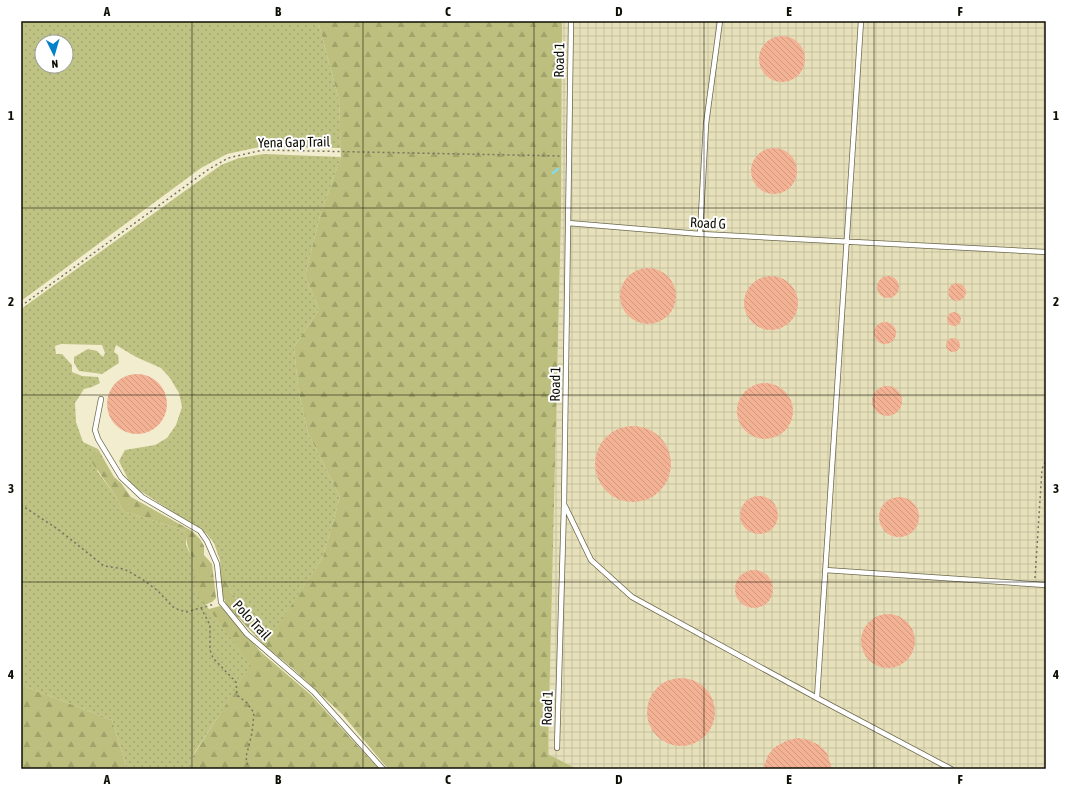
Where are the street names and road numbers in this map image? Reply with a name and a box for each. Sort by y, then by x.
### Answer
street label: Road 1 [551,42,567,78]
street label: Yena Gap Trail [258,133,330,151]
street label: Road G [690,214,726,232]
street label: Road 1 [547,366,563,402]
street label: Polo Trail [230,597,274,643]
street label: Road 1 [538,690,556,726]

